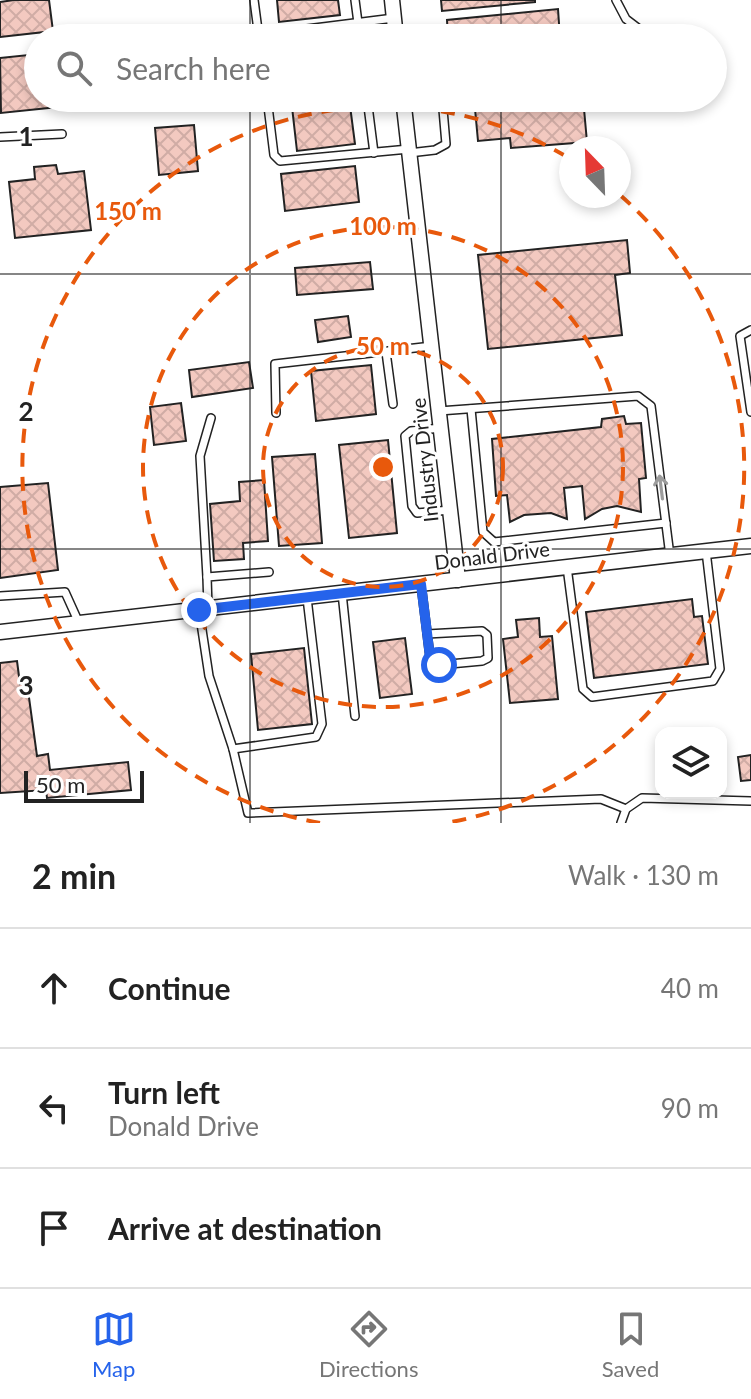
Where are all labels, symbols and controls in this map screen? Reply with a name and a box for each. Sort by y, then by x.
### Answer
search box [24,24,727,112]
icon: search [52,46,96,90]
text: Search here [116,50,271,86]
text: 1 [18,120,34,152]
north arrow [559,136,631,208]
text: 150 m [94,196,162,225]
text: 100 m [349,211,417,240]
text: 50 m [356,331,410,360]
text: 2 [18,395,34,427]
street label: Industry Drive [406,397,442,523]
centre of rings [369,453,397,481]
one-way arrow [654,474,669,500]
street label: Donald Drive [433,536,551,574]
route end [181,592,217,628]
route start [421,647,457,683]
text: 3 [18,669,34,701]
map controls [655,727,727,799]
button: layers [655,727,727,799]
scale bar [24,767,144,803]
text: 50 m [36,771,85,798]
text: 2 min [32,855,116,896]
text: Walk · 130 m [568,859,719,891]
icon: ahead [32,966,76,1010]
text: Continue [108,970,231,1006]
text: 40 m [661,972,719,1004]
text: Turn left [108,1074,220,1110]
icon: left [32,1086,76,1130]
text: 90 m [661,1092,719,1124]
text: Donald Drive [108,1110,259,1142]
icon: arrive [32,1206,76,1250]
text: Arrive at destination [108,1210,382,1246]
tab: Map [92,1307,136,1382]
tab: Directions [319,1307,418,1382]
tab: Saved [602,1307,659,1382]

